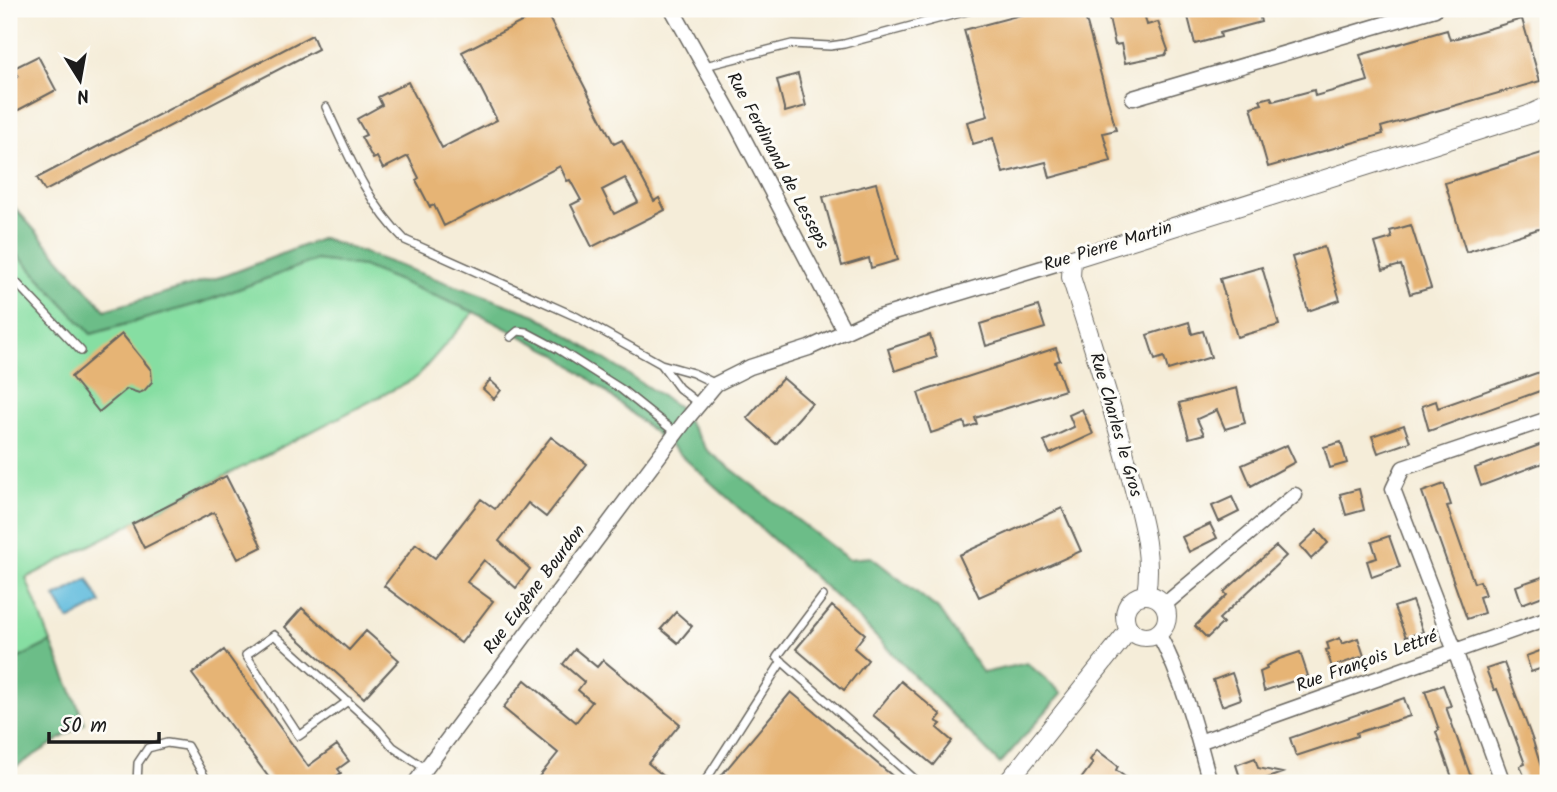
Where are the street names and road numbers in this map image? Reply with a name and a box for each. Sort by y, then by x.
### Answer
street label: Rue Ferdinand de Lesseps [718,67,836,255]
street label: Rue Pierre Martin [1040,214,1176,280]
street label: Rue Charles le Gros [1080,349,1150,501]
street label: Rue Eugène Bourdon [476,519,594,661]
street label: Rue François Lettré [1292,623,1443,701]

